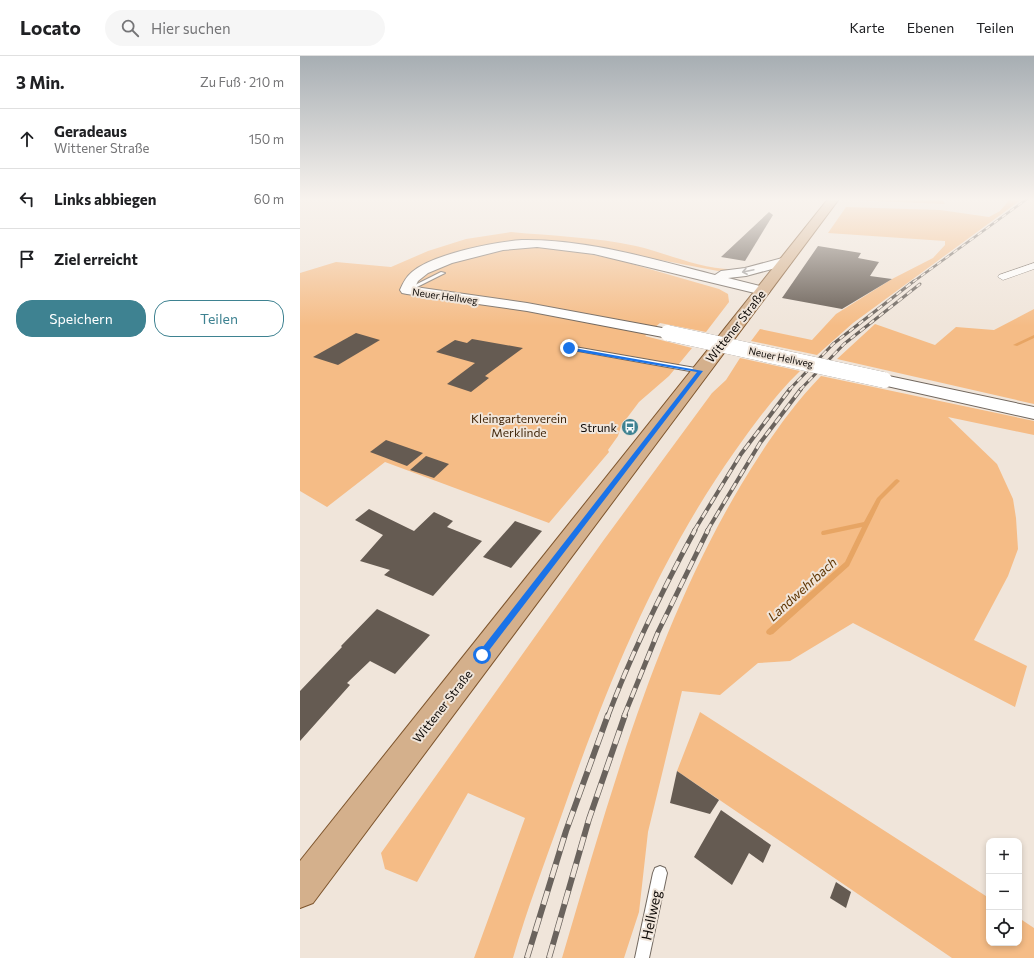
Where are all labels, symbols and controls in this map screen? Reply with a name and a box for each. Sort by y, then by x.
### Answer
search box [105,10,385,46]
text: Locato [20,16,81,39]
icon: search [119,17,141,39]
text: Hier suchen [151,19,231,37]
text: Karte [849,19,885,36]
text: Ebenen [907,19,954,36]
text: Teilen [976,19,1014,36]
text: 3 Min. [16,72,65,93]
text: Zu Fuß · 210 m [200,74,284,90]
text: Geradeaus [54,122,127,140]
icon: ahead [16,128,38,150]
text: 150 m [249,131,284,147]
text: Wittener Straße [54,140,149,156]
icon: left [16,188,38,210]
text: Links abbiegen [54,190,156,208]
text: 60 m [254,191,284,207]
icon: arrive [16,248,38,270]
text: Ziel erreicht [54,250,138,268]
one-way arrow [742,268,755,276]
street label: Neuer Hellweg [412,285,479,307]
street label: Wittener Straße [702,287,768,365]
button: Speichern [16,300,146,337]
button: Teilen [154,300,284,337]
route end [560,339,578,357]
street label: Neuer Hellweg [747,344,815,370]
park label: Kleingartenverein Merklinde [471,411,567,439]
bus stop icon: Strunk [620,417,640,437]
place label: Strunk [580,420,617,434]
water label: Landwehrbach [764,554,840,624]
route start [473,646,491,664]
street label: Wittener Straße [409,667,475,745]
map controls [986,838,1022,946]
button: + [986,838,1022,874]
button: − [986,874,1022,910]
street label: Hellweg [637,888,665,942]
button: locate [986,910,1022,946]

